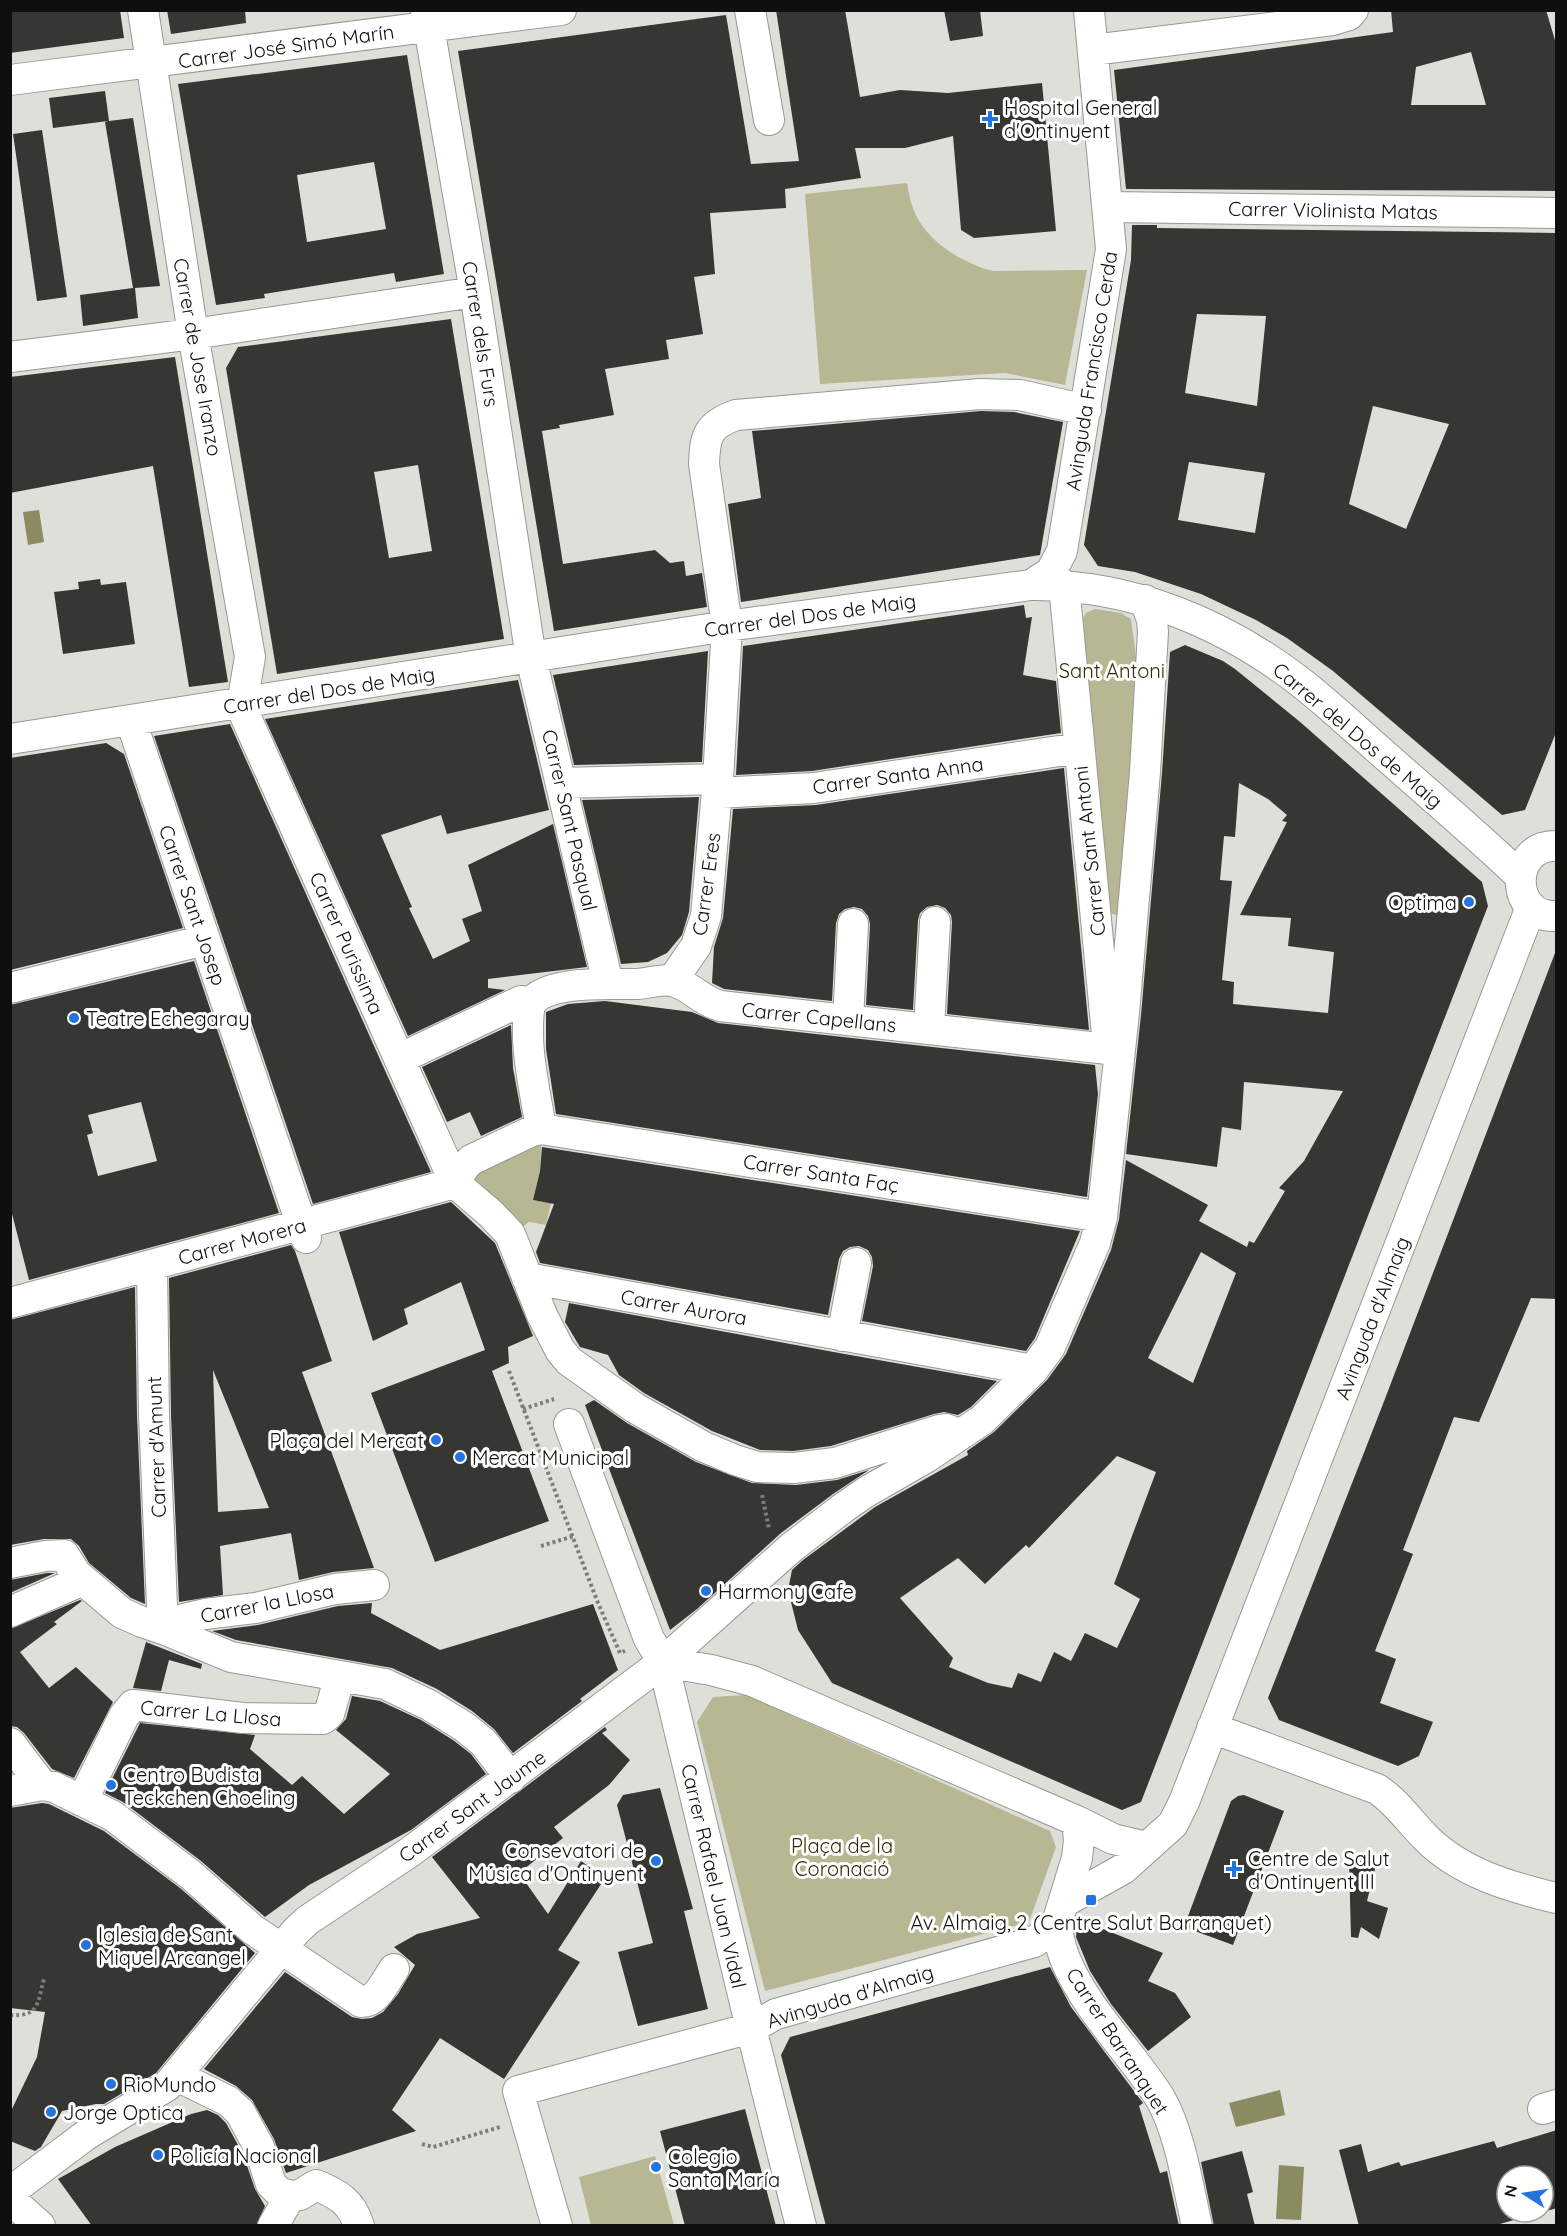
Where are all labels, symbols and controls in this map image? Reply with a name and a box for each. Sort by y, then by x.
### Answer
street label: Carrer José Simó Marín [176,18,396,74]
place label: Hospital General d'Ontinyent [1004,95,1157,143]
marker: Hospital General d'Ontinyent [981,110,999,128]
street label: Carrer Violinista Matas [1228,196,1438,224]
street label: Avinguda Francisco Cerda [1060,249,1122,493]
street label: Carrer de Jose Iranzo [168,256,228,458]
street label: Carrer dels Furs [457,259,505,409]
street label: Carrer del Dos de Maig [702,588,918,642]
street label: Carrer del Dos de Maig [1268,657,1448,813]
park label: Sant Antoni [1059,658,1165,683]
street label: Carrer del Dos de Maig [221,661,437,719]
street label: Carrer Sant Pasqual [537,727,603,913]
street label: Carrer Santa Anna [811,751,985,799]
street label: Carrer Sant Antoni [1068,765,1110,937]
street label: Carrer Sant Josep [154,821,232,989]
street label: Carrer Eres [686,831,726,937]
street label: Carrer Purissima [304,868,390,1018]
place label: Optima [1388,890,1457,915]
marker: Optima [1462,895,1476,909]
street label: Carrer Capellans [740,996,898,1038]
place label: Teatre Echegaray [86,1006,250,1031]
marker: Teatre Echegaray [67,1011,81,1025]
street label: Carrer Santa Faç [741,1148,901,1198]
street label: Carrer Morera [175,1212,309,1270]
street label: Avinguda d'Almaig [1329,1233,1415,1403]
street label: Carrer Aurora [619,1284,749,1330]
street label: Carrer d'Amunt [141,1376,171,1518]
place label: Plaça del Mercat [270,1428,424,1453]
marker: Plaça del Mercat [429,1433,443,1447]
place label: Mercat Municipal [472,1445,629,1470]
marker: Mercat Municipal [453,1450,467,1464]
street label: Carrer la Llosa [198,1578,336,1628]
place label: Harmony Cafe [718,1579,854,1604]
marker: Harmony Cafe [699,1584,713,1598]
street label: Carrer La Llosa [139,1694,283,1732]
street label: Carrer Sant Jaume [393,1744,551,1868]
street label: Carrer Rafael Juan Vidal [676,1761,752,1991]
place label: Centro Budista Teckchen Choeling [123,1762,295,1810]
marker: Centro Budista Teckchen Choeling [104,1778,118,1792]
park label: Plaça de la Coronació [791,1833,893,1881]
place label: Consevatori de Música d'Ontinyent [468,1838,644,1886]
place label: Centre de Salut d'Ontinyent III [1248,1846,1390,1894]
marker: Consevatori de Música d'Ontinyent [649,1854,663,1868]
marker: Centre de Salut d'Ontinyent III [1225,1860,1243,1878]
marker: Av. Almaig, 2 (Centre Salut Barranquet) [1084,1893,1098,1907]
place label: Av. Almaig, 2 (Centre Salut Barranquet) [910,1910,1272,1935]
place label: Iglesia de Sant Miquel Arcangel [98,1922,246,1970]
marker: Iglesia de Sant Miquel Arcangel [79,1938,93,1952]
street label: Avinguda d'Almaig [764,1959,936,2033]
street label: Carrer Barranquet [1061,1963,1175,2119]
place label: RioMundo [123,2072,216,2097]
marker: RioMundo [104,2077,118,2091]
place label: Jorge Optica [63,2100,184,2125]
marker: Jorge Optica [44,2105,58,2119]
place label: Policía Nacional [170,2143,317,2168]
place label: Colegio Santa María [668,2144,780,2192]
marker: Policía Nacional [151,2148,165,2162]
marker: Colegio Santa María [649,2160,663,2174]
north arrow [1495,2164,1555,2224]
text: N [1499,2183,1521,2199]

